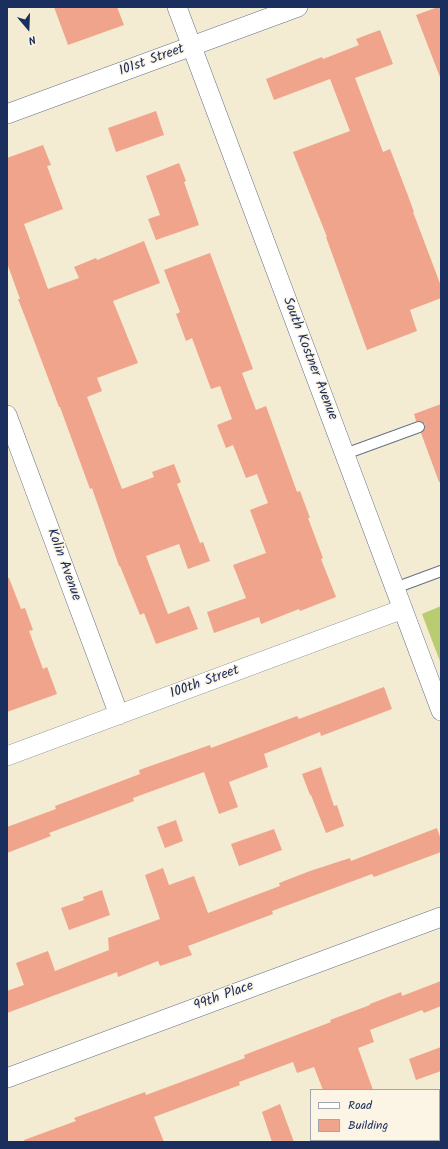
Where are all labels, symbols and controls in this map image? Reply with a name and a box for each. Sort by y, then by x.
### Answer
north arrow [8,8,48,48]
text: N [26,30,38,49]
street label: 101st Street [117,41,187,81]
street label: South Kostner Avenue [278,295,340,423]
street label: Kolin Avenue [42,527,84,603]
street label: 100th Street [168,663,242,703]
street label: 99th Place [192,978,256,1016]
legend [310,1089,440,1141]
text: Road [348,1096,372,1115]
text: Building [348,1116,388,1135]

